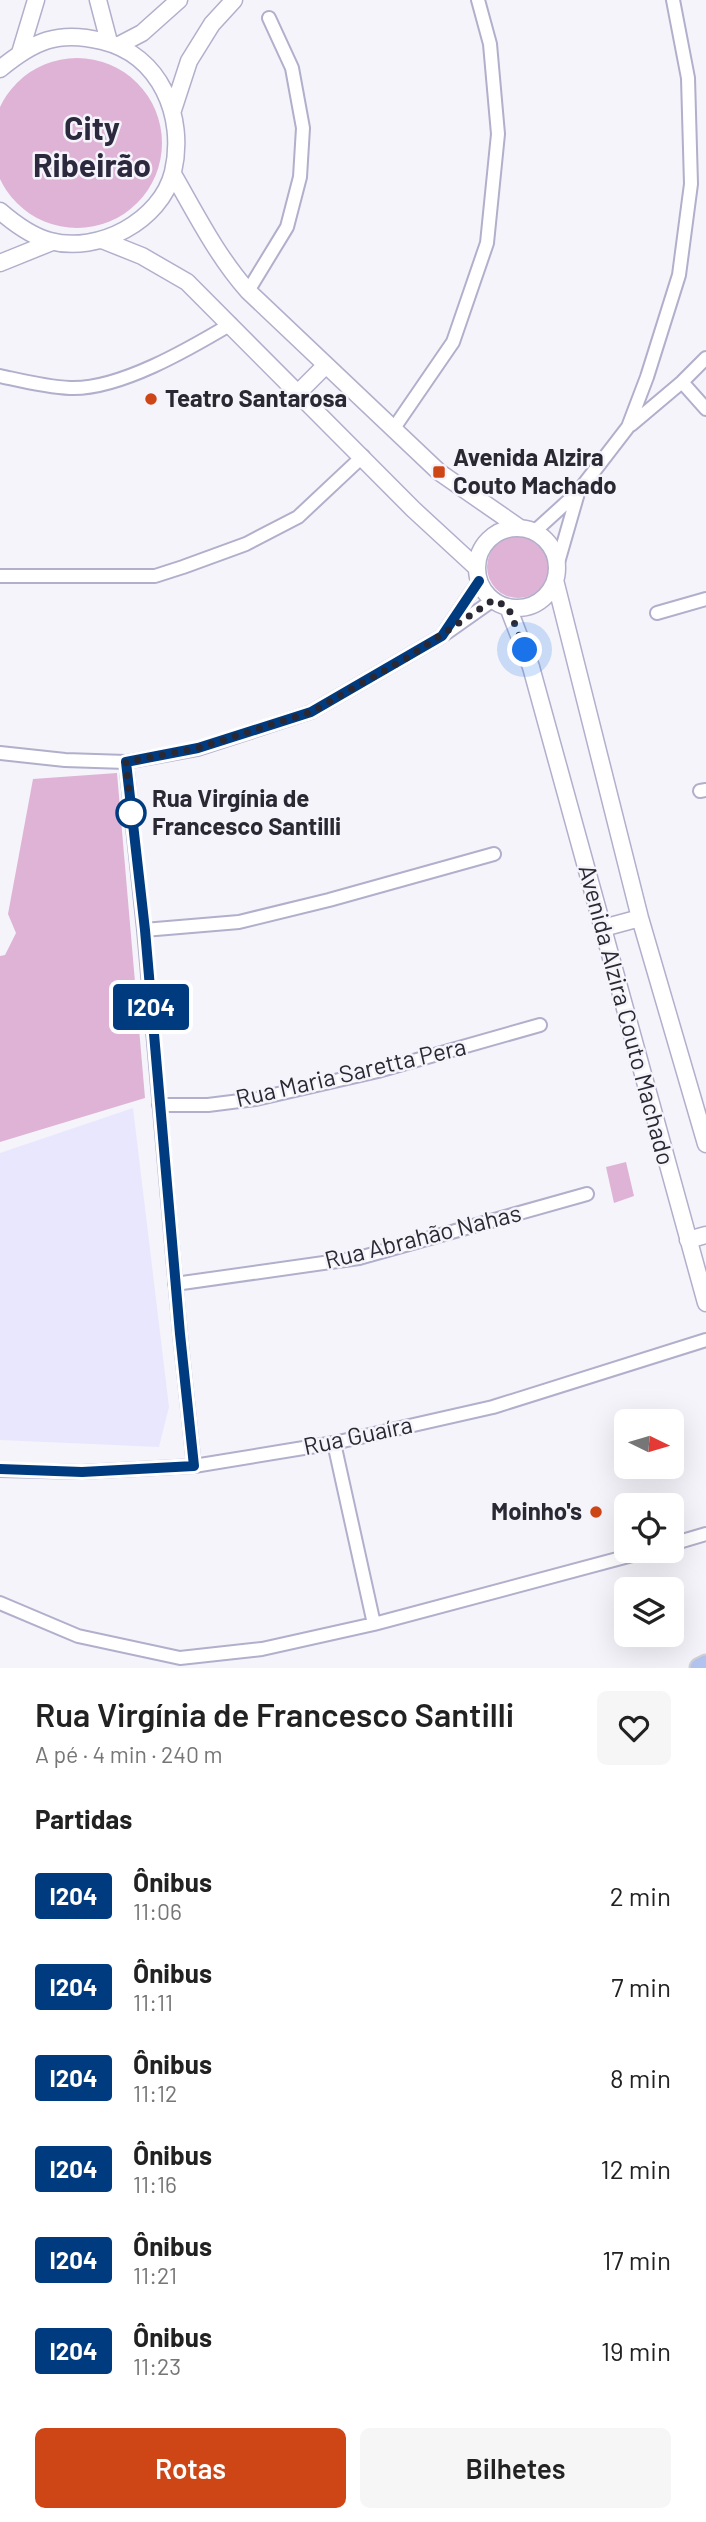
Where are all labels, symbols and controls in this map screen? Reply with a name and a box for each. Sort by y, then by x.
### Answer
district label: City Ribeirão [33,108,151,183]
place label: Teatro Santarosa [165,383,347,412]
marker: Teatro Santarosa [143,391,159,407]
place label: Avenida Alzira Couto Machado [453,442,617,499]
marker: Avenida Alzira Couto Machado [431,464,447,480]
your location [507,632,542,667]
place label: Rua Virgínia de Francesco Santilli [152,783,341,840]
marker: Rua Virgínia de Francesco Santilli [116,798,146,828]
street label: Avenida Alzira Couto Machado [573,861,682,1168]
line badge: I204 [102,984,200,1030]
text: I204 [127,992,175,1021]
street label: Rua Maria Saretta Pera [233,1031,469,1112]
street label: Rua Abrahão Nahas [321,1197,524,1274]
street label: Rua Guaíra [301,1409,415,1460]
north arrow [614,1409,684,1479]
map controls [614,1409,684,1647]
button: locate [614,1493,684,1563]
place label: Moinho's [491,1496,582,1525]
marker: Moinho's [588,1504,604,1520]
button: layers [614,1577,684,1647]
button: heart [597,1691,671,1765]
text: Rua Virgínia de Francesco Santilli [35,1694,514,1734]
text: A pé · 4 min · 240 m [35,1740,223,1768]
text: Partidas [35,1803,132,1834]
text: Ônibus [133,1866,212,1897]
text: 2 min [610,1880,671,1911]
text: I204 [50,1881,97,1910]
text: 11:06 [133,1897,182,1925]
text: Ônibus [133,1957,212,1988]
text: 7 min [611,1971,671,2002]
text: I204 [50,1972,97,2001]
text: 11:11 [133,1988,173,2016]
text: Ônibus [133,2048,212,2079]
text: 8 min [610,2062,671,2093]
text: I204 [50,2063,97,2092]
text: 11:12 [133,2079,177,2107]
text: Ônibus [133,2139,212,2170]
text: 12 min [601,2153,671,2184]
text: I204 [50,2154,97,2183]
text: 11:16 [133,2170,177,2198]
text: Ônibus [133,2230,212,2261]
text: 17 min [602,2244,671,2275]
text: I204 [50,2245,97,2274]
text: 11:21 [133,2261,177,2289]
text: Ônibus [133,2321,212,2352]
text: 19 min [601,2335,671,2366]
text: I204 [50,2336,97,2365]
text: 11:23 [133,2352,181,2380]
button: Rotas [35,2428,346,2508]
button: Bilhetes [360,2428,671,2508]

